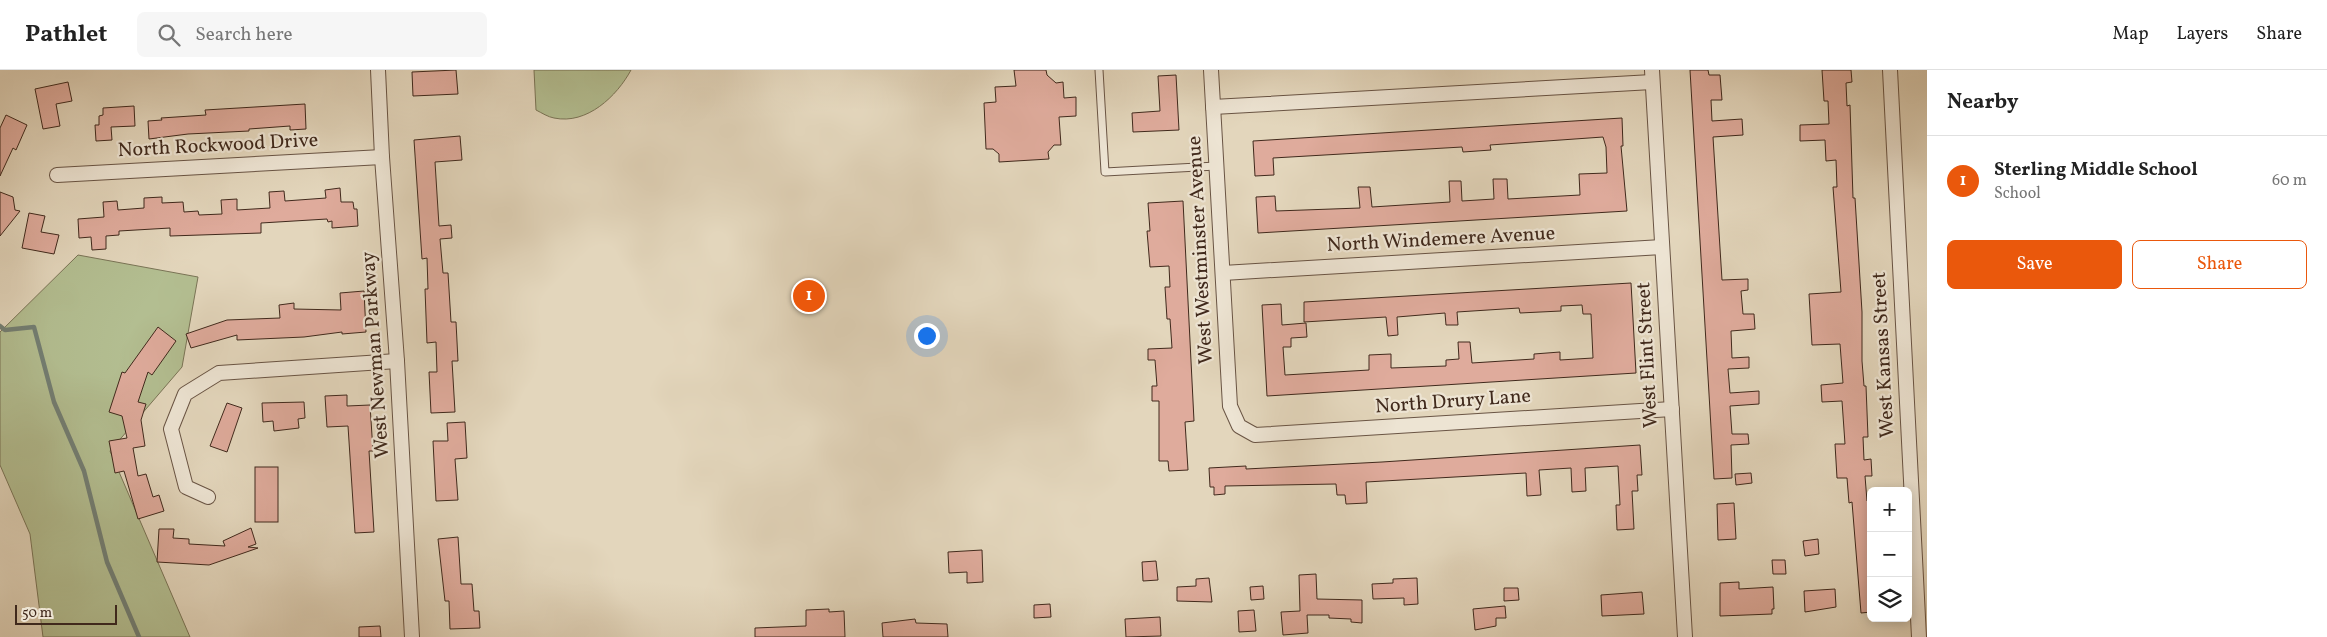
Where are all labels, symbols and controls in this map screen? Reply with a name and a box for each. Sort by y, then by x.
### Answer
search box [137,12,487,57]
text: Pathlet [25,18,107,52]
icon: search [155,21,183,49]
text: Search here [195,22,293,48]
text: Map [2112,22,2148,47]
text: Layers [2176,22,2228,47]
text: Share [2256,22,2302,47]
text: Nearby [1947,88,2018,117]
street label: North Rockwood Drive [117,127,319,165]
street label: West Westminster Avenue [1181,135,1221,365]
text: Sterling Middle School [1994,157,2198,183]
text: 1 [1960,170,1966,192]
text: 60 m [2272,170,2307,192]
text: School [1994,183,2041,205]
street label: North Windemere Avenue [1326,220,1556,260]
button: Save [1947,240,2122,289]
button: Share [2132,240,2307,289]
street label: West Newman Parkway [355,250,397,459]
street label: West Kansas Street [1866,271,1902,439]
pin: 1 [793,277,825,315]
street label: West Flint Street [1630,281,1666,429]
your location [914,323,940,349]
street label: North Drury Lane [1374,383,1532,421]
map controls [1867,487,1912,622]
button: + [1867,487,1912,532]
button: − [1867,532,1912,577]
button: layers [1867,577,1912,622]
scale bar [15,602,118,625]
text: 50 m [22,604,52,623]

